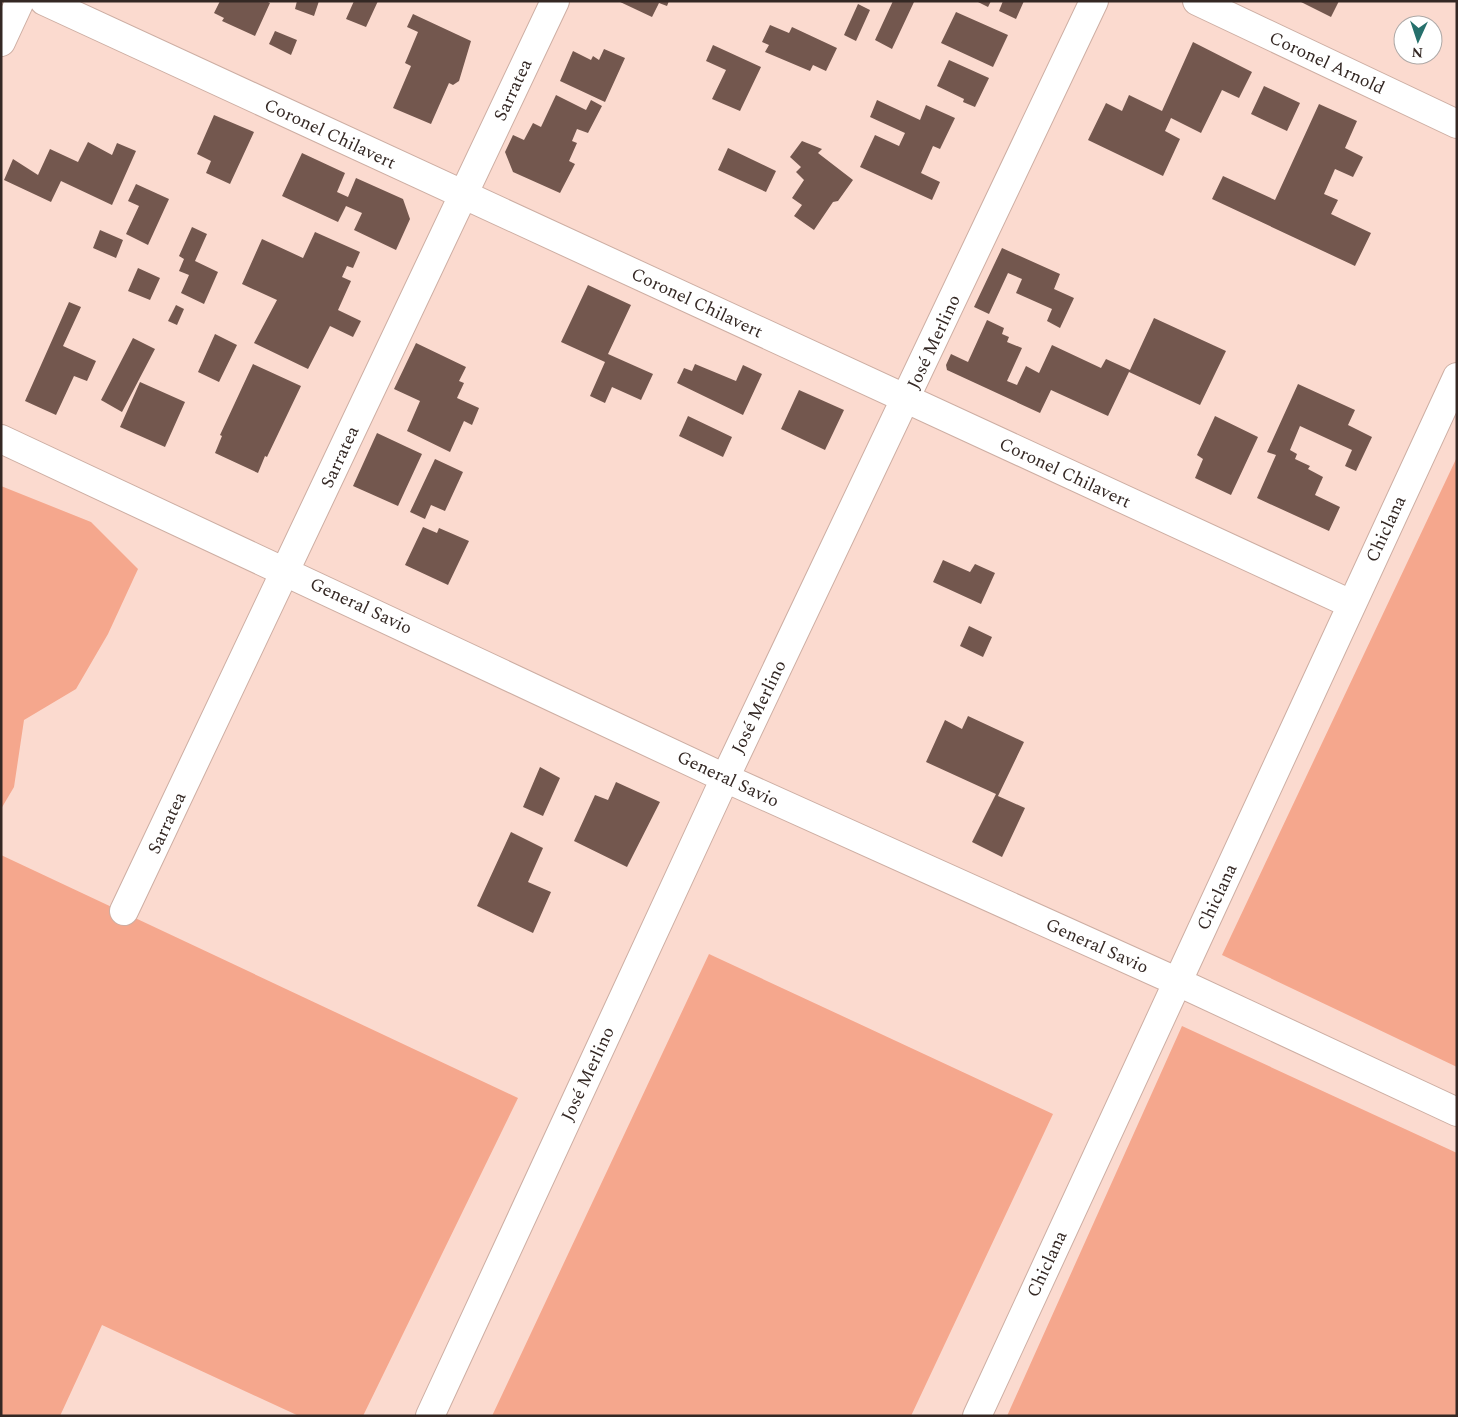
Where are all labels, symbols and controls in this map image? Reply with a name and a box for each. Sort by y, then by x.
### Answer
north arrow [1393,15,1443,65]
street label: Coronel Arnold [1265,24,1389,102]
text: N [1411,42,1424,63]
street label: Sarratea [487,54,539,126]
street label: Coronel Chilavert [260,92,400,176]
street label: Coronel Chilavert [627,261,767,345]
street label: José Merlino [900,290,968,394]
street label: Sarratea [314,421,366,493]
street label: Coronel Chilavert [995,431,1135,515]
street label: Chiclana [1359,491,1413,567]
street label: General Savio [305,570,417,642]
street label: José Merlino [725,655,793,759]
street label: General Savio [672,743,784,815]
street label: Sarratea [141,787,193,859]
street label: Chiclana [1190,859,1244,935]
street label: General Savio [1041,911,1153,981]
street label: José Merlino [554,1022,622,1126]
street label: Chiclana [1020,1226,1074,1302]

